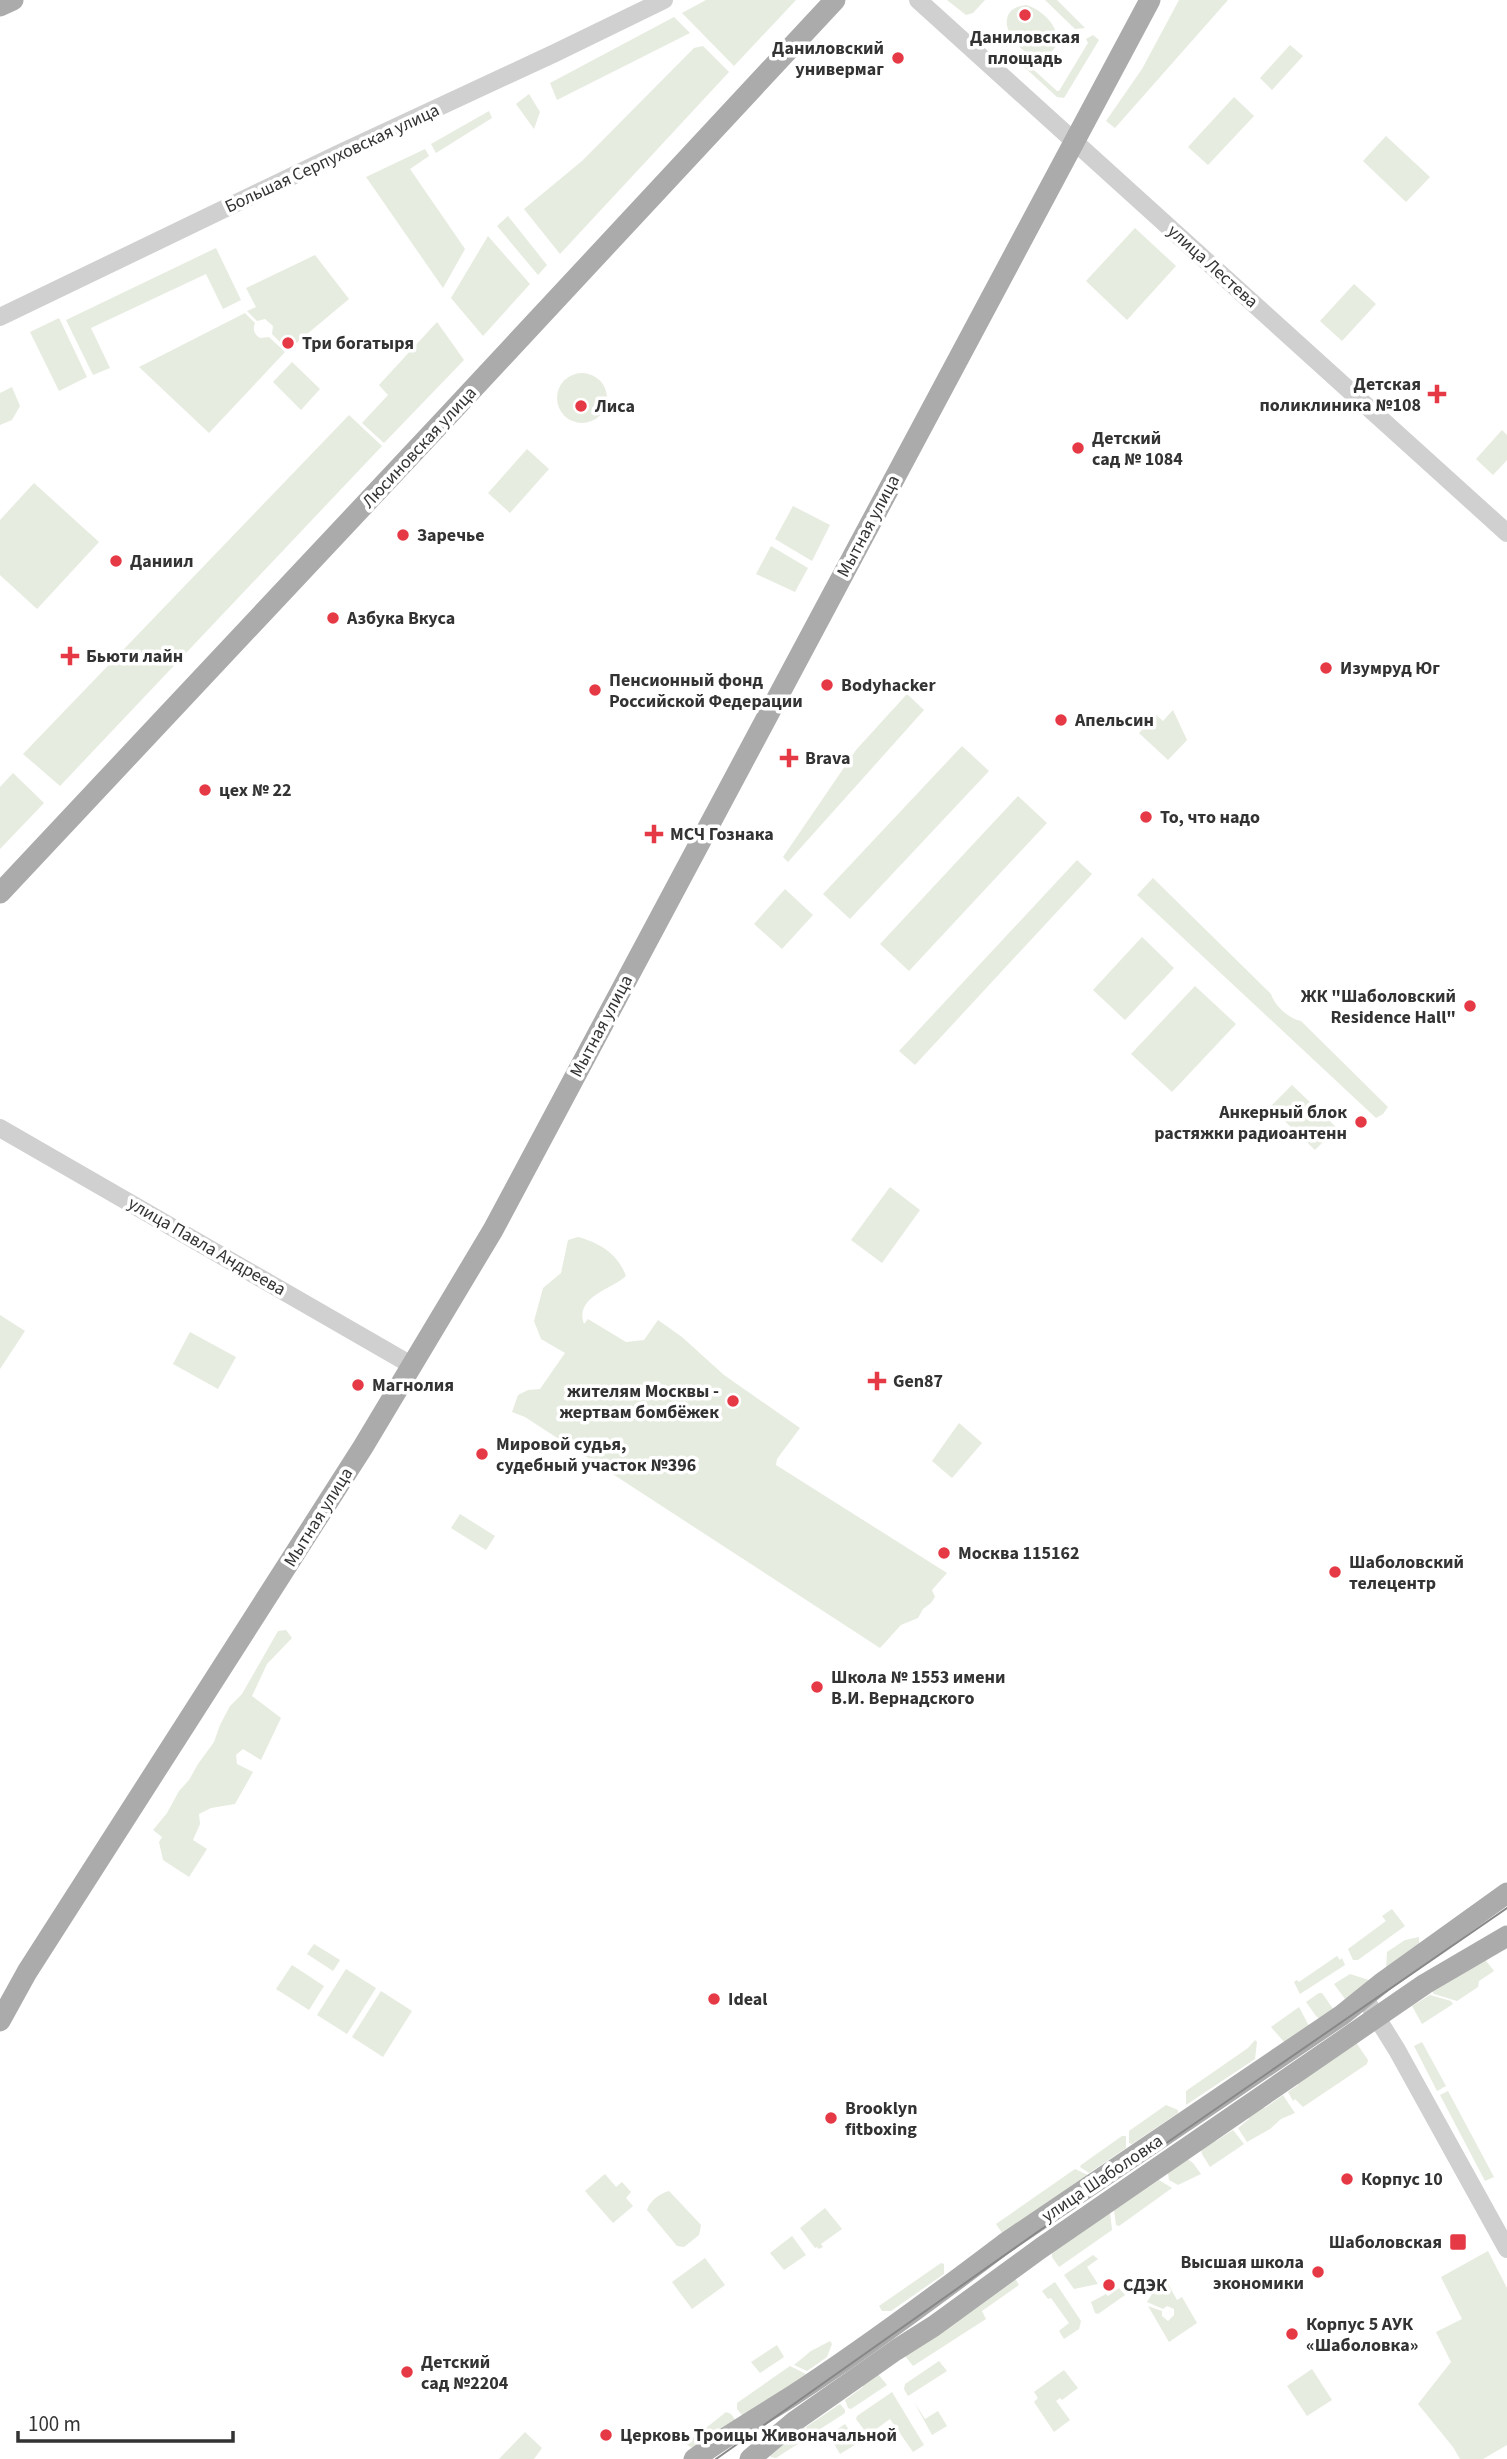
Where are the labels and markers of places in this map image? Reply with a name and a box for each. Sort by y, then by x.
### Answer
marker: Даниловская площадь [1017,7,1033,23]
place label: Даниловская площадь [970,25,1080,71]
place label: Даниловский универмаг [772,36,884,82]
marker: Даниловский универмаг [890,50,906,66]
place label: Три богатыря [302,331,414,356]
marker: Три богатыря [280,335,296,351]
place label: Детская поликлиника №108 [1260,372,1421,418]
marker: Детская поликлиника №108 [1427,384,1447,404]
place label: Лиса [594,394,635,419]
marker: Лиса [573,398,589,414]
place label: Детский сад № 1084 [1092,426,1183,472]
marker: Детский сад № 1084 [1070,440,1086,456]
place label: Заречье [417,523,485,548]
marker: Заречье [395,527,411,543]
place label: Даниил [130,549,194,574]
marker: Даниил [108,553,124,569]
place label: Азбука Вкуса [346,606,455,631]
marker: Азбука Вкуса [325,610,341,626]
place label: Бьюти лайн [86,644,183,669]
marker: Бьюти лайн [60,646,80,666]
place label: Изумруд Юг [1340,656,1440,681]
marker: Изумруд Юг [1318,660,1334,676]
place label: Пенсионный фонд Российской Федерации [609,668,803,714]
place label: Bodyhacker [841,673,936,698]
marker: Bodyhacker [819,677,835,693]
marker: Пенсионный фонд Российской Федерации [587,682,603,698]
place label: Апельсин [1074,708,1154,733]
marker: Апельсин [1053,712,1069,728]
place label: Brava [805,746,851,771]
marker: Brava [779,748,799,768]
place label: цех № 22 [219,778,292,803]
marker: цех № 22 [197,782,213,798]
place label: То, что надо [1160,805,1260,830]
marker: То, что надо [1138,809,1154,825]
place label: МСЧ Гознака [670,822,774,847]
marker: МСЧ Гознака [644,824,664,844]
place label: ЖК "Шаболовский Residence Hall" [1301,984,1456,1030]
marker: ЖК "Шаболовский Residence Hall" [1462,998,1478,1014]
place label: Анкерный блок растяжки радиоантенн [1154,1100,1347,1146]
marker: Анкерный блок растяжки радиоантенн [1353,1114,1369,1130]
place label: Gen87 [893,1369,943,1394]
marker: Gen87 [867,1371,887,1391]
place label: Магнолия [372,1373,454,1398]
marker: Магнолия [350,1377,366,1393]
place label: жителям Москвы - жертвам бомбёжек [560,1379,719,1425]
marker: жителям Москвы - жертвам бомбёжек [725,1393,741,1409]
place label: Мировой судья, судебный участок №396 [496,1432,696,1478]
marker: Мировой судья, судебный участок №396 [474,1446,490,1462]
place label: Москва 115162 [958,1541,1080,1566]
marker: Москва 115162 [936,1545,952,1561]
place label: Шаболовский телецентр [1349,1550,1464,1596]
marker: Шаболовский телецентр [1327,1564,1343,1580]
place label: Школа № 1553 имени В.И. Вернадского [831,1665,1006,1711]
marker: Школа № 1553 имени В.И. Вернадского [809,1679,825,1695]
place label: Ideal [728,1987,768,2012]
marker: Ideal [706,1991,722,2007]
place label: Brooklyn fitboxing [845,2096,918,2142]
marker: Brooklyn fitboxing [823,2110,839,2126]
place label: Корпус 10 [1361,2167,1443,2192]
marker: Корпус 10 [1339,2171,1355,2187]
place label: Шаболовская [1329,2230,1442,2255]
marker: Шаболовская [1448,2232,1468,2252]
place label: Высшая школа экономики [1180,2250,1304,2296]
marker: Высшая школа экономики [1310,2264,1326,2280]
place label: СДЭК [1123,2273,1168,2298]
marker: СДЭК [1101,2277,1117,2293]
place label: Корпус 5 АУК «Шаболовка» [1306,2312,1418,2358]
marker: Корпус 5 АУК «Шаболовка» [1284,2326,1300,2342]
place label: Детский сад №2204 [421,2350,509,2396]
marker: Детский сад №2204 [399,2364,415,2380]
place label: Церковь Троицы Живоначальной [620,2423,897,2448]
marker: Церковь Троицы Живоначальной [598,2427,614,2443]

